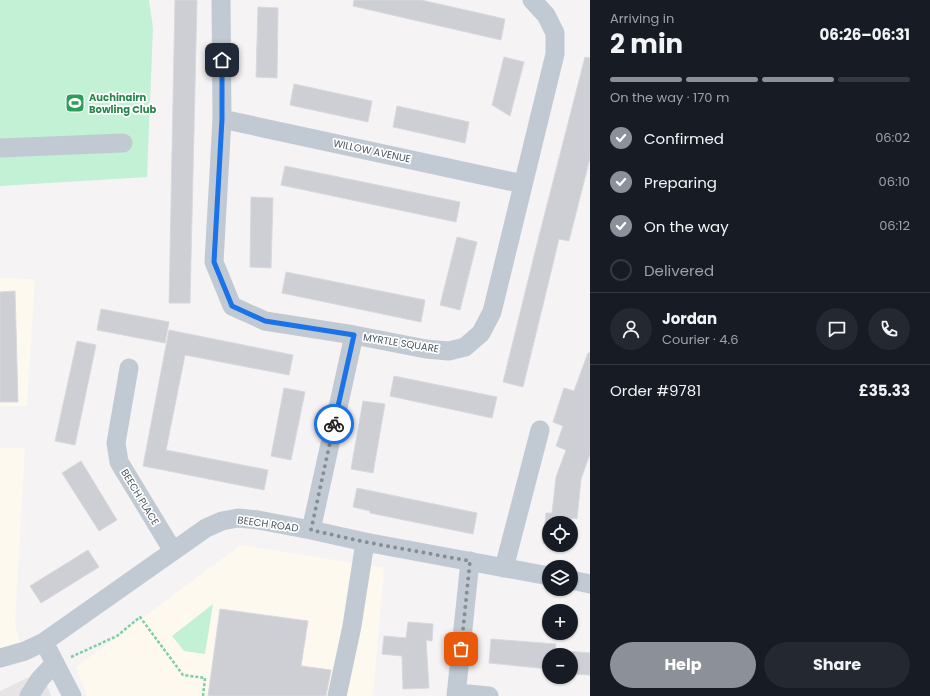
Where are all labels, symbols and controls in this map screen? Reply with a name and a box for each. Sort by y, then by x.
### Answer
text: Arriving in [610,9,674,28]
text: 06:26–06:31 [820,24,910,45]
text: 2 min [610,26,683,62]
pin [205,43,239,77]
icon: home [211,49,233,71]
text: On the way · 170 m [610,88,729,107]
place label: Auchinairn Bowling Club [89,90,156,117]
sports icon: Auchinairn Bowling Club [64,92,86,114]
icon: check [610,127,632,149]
text: Confirmed [644,128,724,149]
text: 06:02 [875,128,910,147]
street label: WILLOW AVENUE [332,135,412,167]
icon: check [610,171,632,193]
text: Preparing [644,172,717,193]
text: 06:10 [878,172,910,191]
icon: check [610,215,632,237]
text: On the way [644,216,729,237]
text: 06:12 [879,216,910,235]
text: Delivered [644,260,714,281]
button: person [610,308,652,350]
text: Jordan [662,308,717,329]
button: chat [816,308,858,350]
button: phone [868,308,910,350]
street label: MYRTLE SQUARE [362,330,440,356]
text: Courier · 4.6 [662,330,739,349]
text: Order #9781 [610,380,701,401]
text: £35.33 [859,380,910,401]
courier [314,404,354,444]
icon: bike [323,413,345,435]
street label: BEECH PLACE [117,466,163,528]
street label: BEECH ROAD [237,512,299,536]
map controls [542,516,578,684]
button: locate [542,516,578,552]
button: layers [542,560,578,596]
button: + [542,604,578,640]
pin [444,632,478,666]
icon: bag [450,638,472,660]
button: Help [610,642,756,688]
button: Share [764,642,910,688]
button: − [542,648,578,684]

